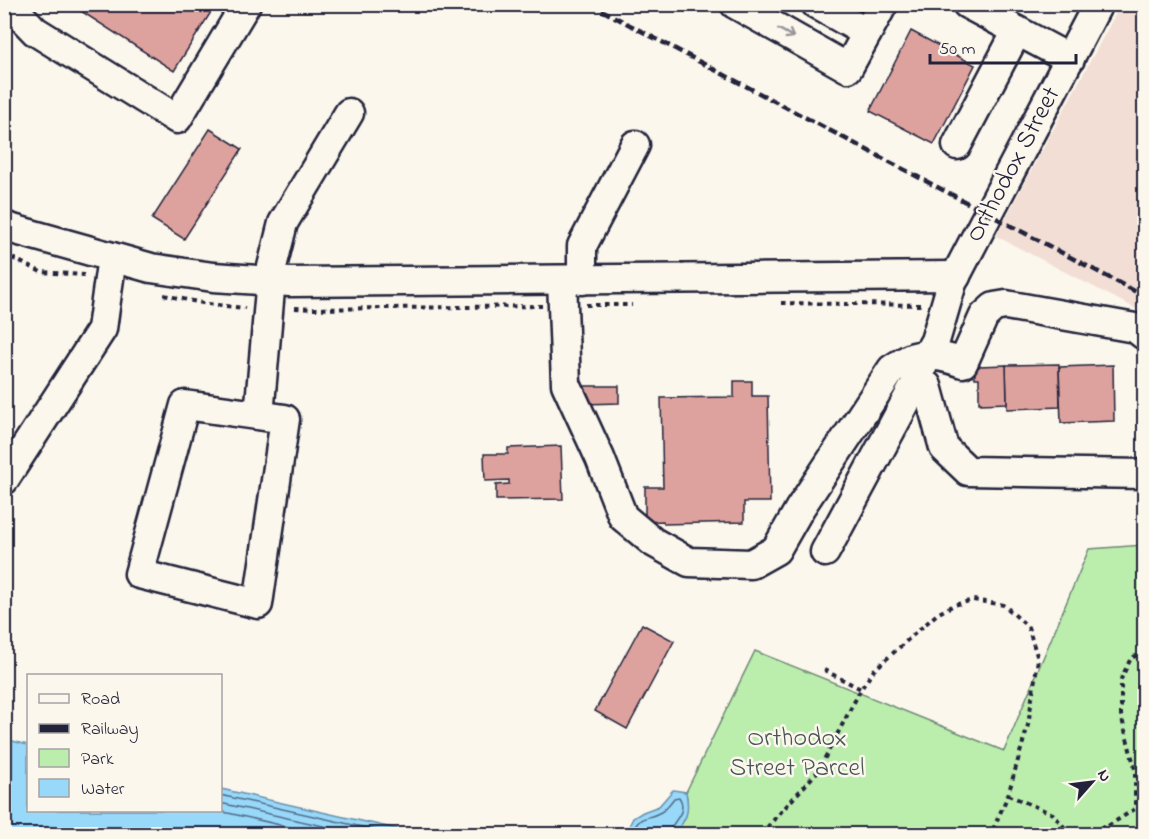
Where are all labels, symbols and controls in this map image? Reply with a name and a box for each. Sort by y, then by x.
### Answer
one-way arrow [777,27,794,39]
scale bar [930,27,1076,65]
text: 50 m [939,37,976,63]
street label: Orthodox Street [957,80,1071,250]
legend [27,674,222,812]
text: Road [81,687,120,713]
text: Railway [81,717,138,743]
park label: Orthodox Street Parcel [729,720,865,788]
text: Park [81,747,114,773]
north arrow [1062,752,1122,812]
text: N [1090,765,1117,786]
text: Water [81,777,125,803]

